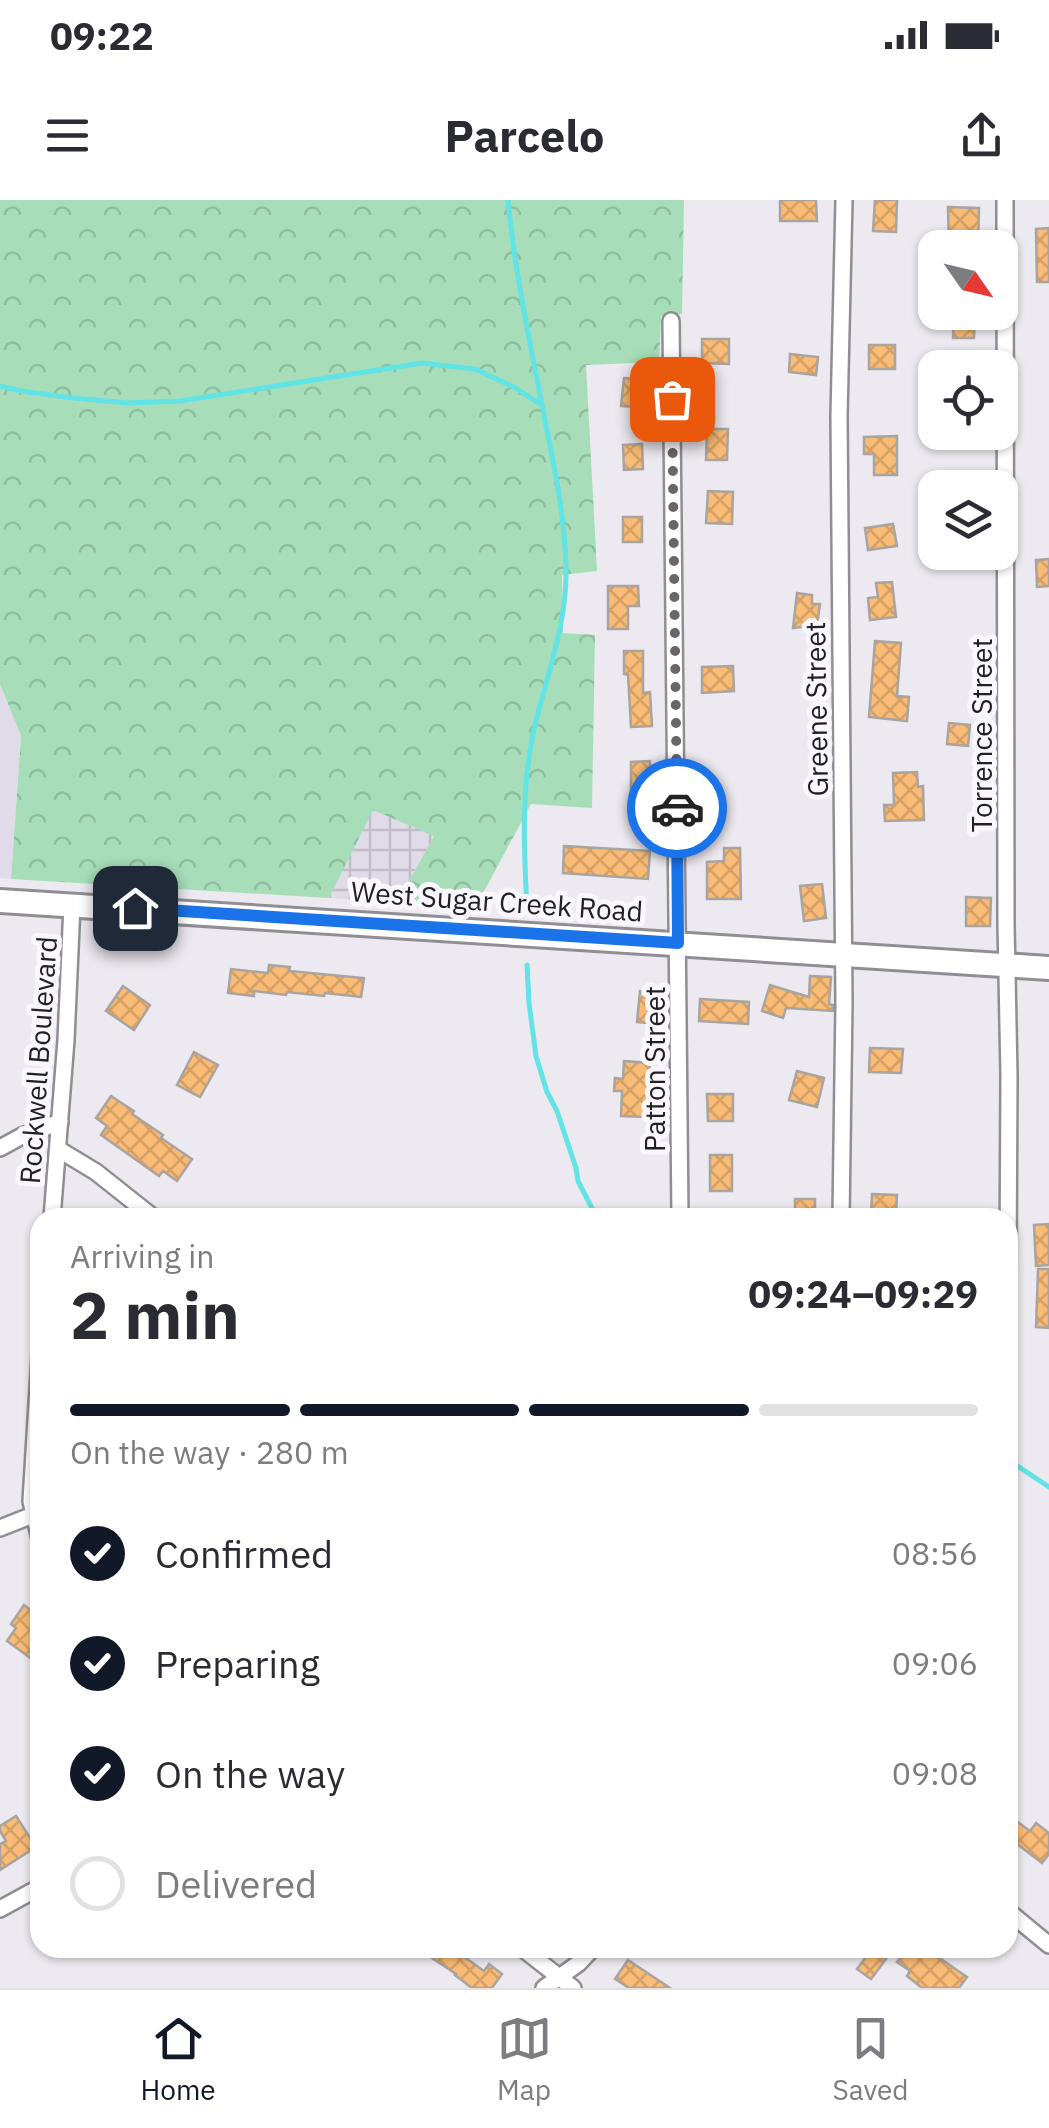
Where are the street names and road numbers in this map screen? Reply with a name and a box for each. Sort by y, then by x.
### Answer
street label: Greene Street [796,621,836,797]
street label: Torrence Street [963,638,1000,832]
street label: West Sugar Creek Road [350,872,644,930]
street label: Rockwell Boulevard [11,935,65,1185]
street label: Patton Street [636,986,673,1152]

